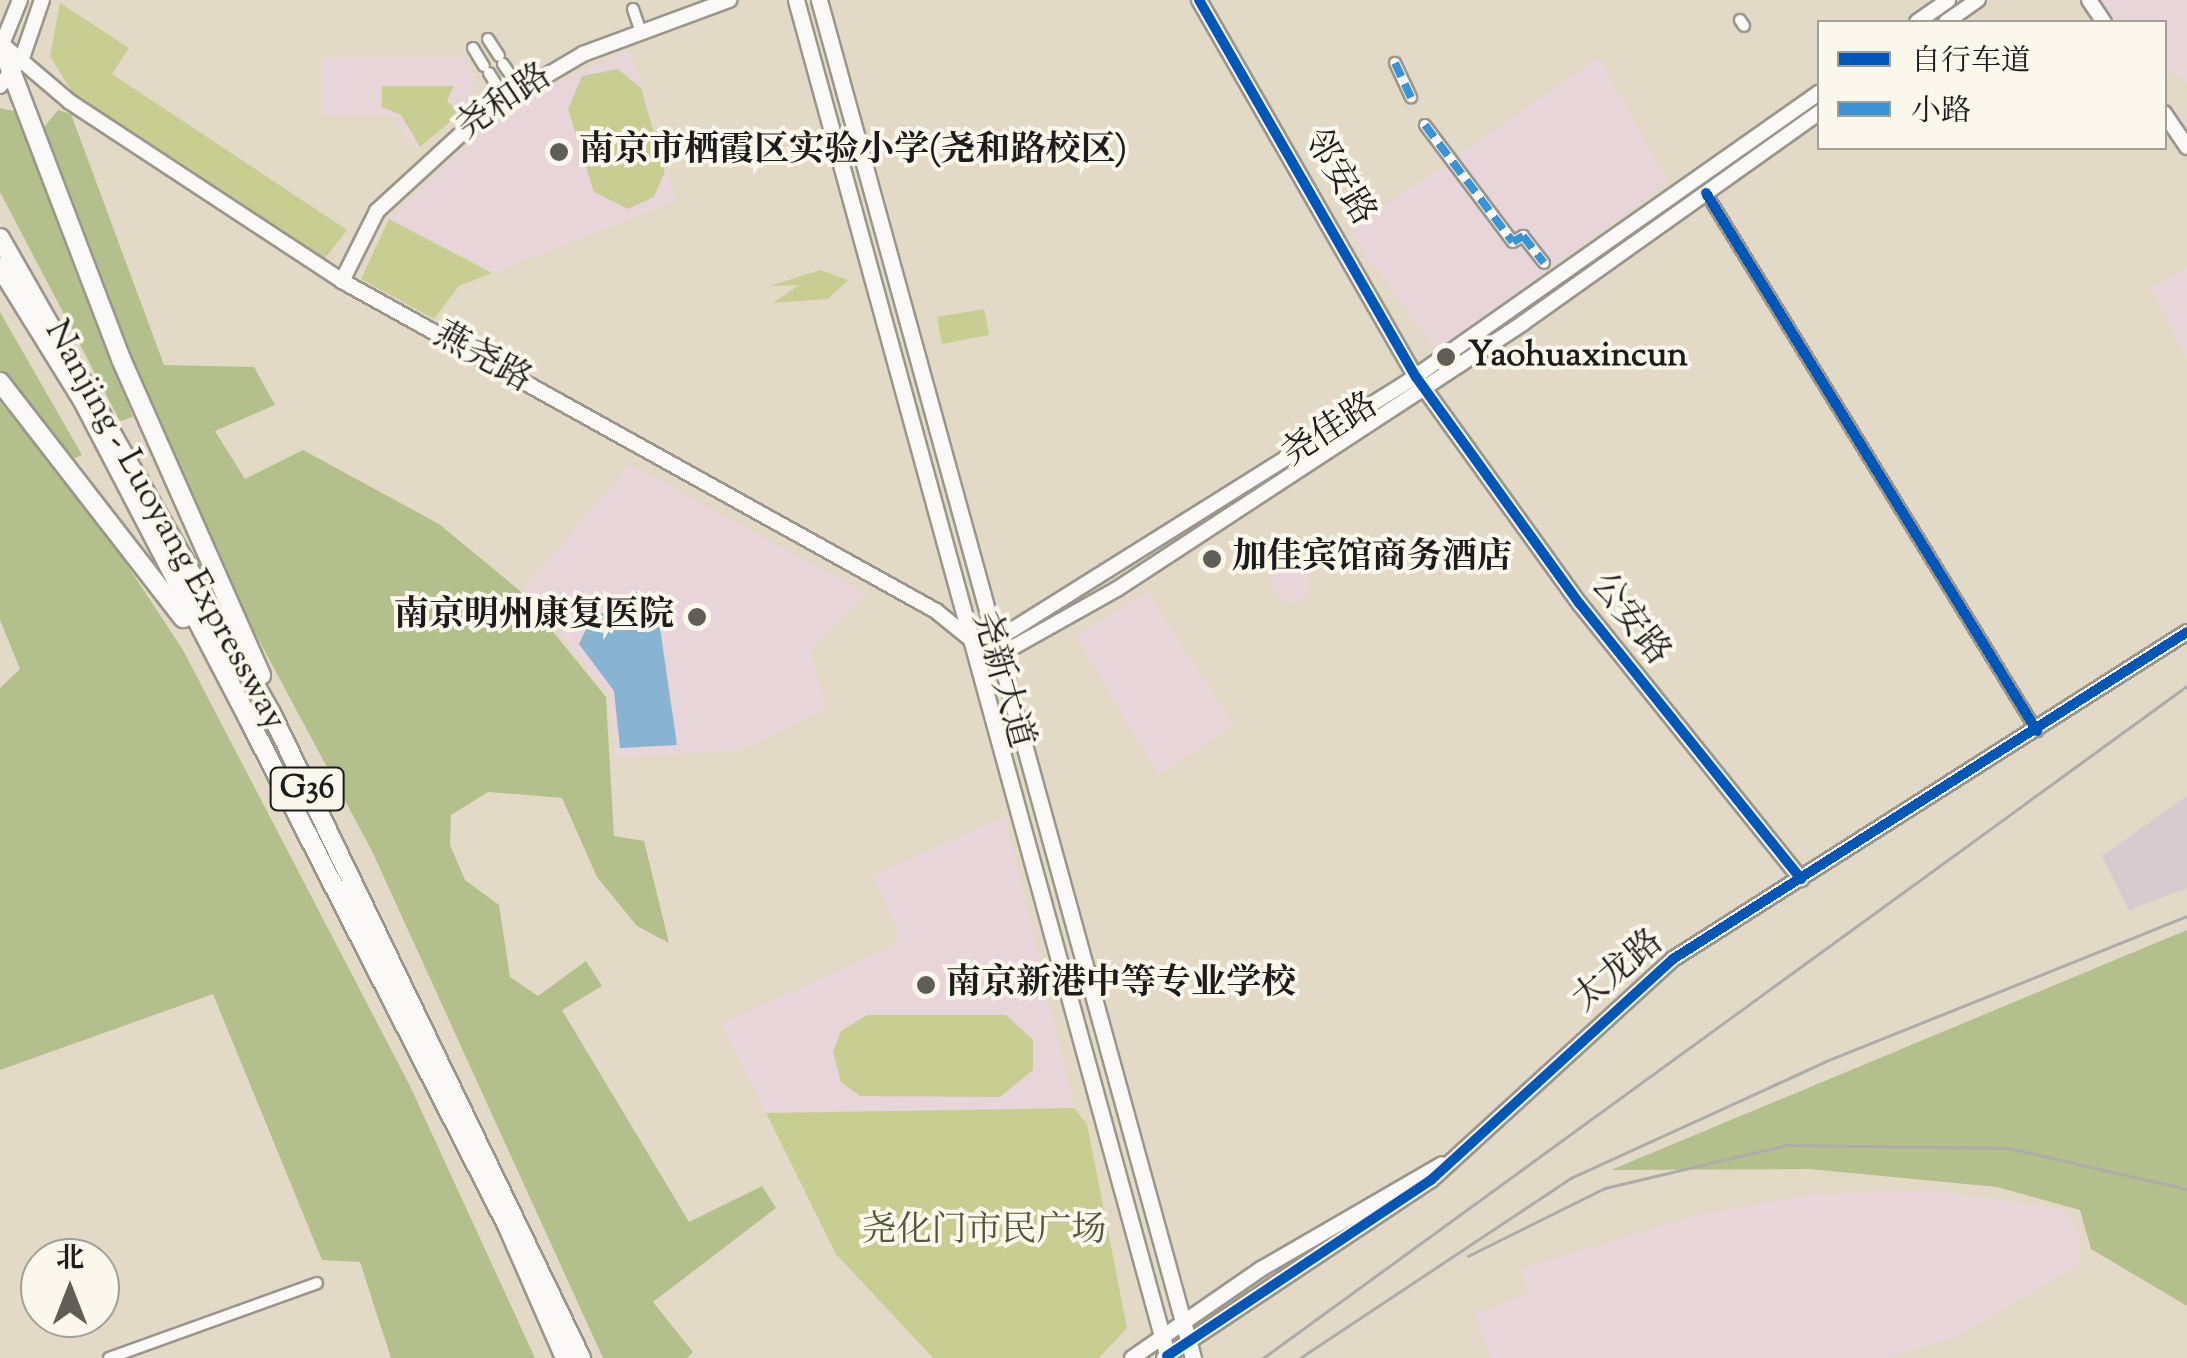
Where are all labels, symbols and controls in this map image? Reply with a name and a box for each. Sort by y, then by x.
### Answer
legend [1817,20,2167,150]
text: 自行车道 [1911,41,2031,84]
street label: 尧和路 [450,56,560,150]
text: 小路 [1911,91,1971,134]
street label: 邻安路 [1293,122,1383,234]
place label: 南京市栖霞区实验小学(尧和路校区) [579,131,1127,173]
marker: 南京市栖霞区实验小学(尧和路校区) [548,141,570,163]
street label: Nanjing - Luoyang Expressway [34,314,294,738]
street label: 燕尧路 [426,315,538,403]
place label: Yaohuaxincun [1468,336,1688,378]
marker: Yaohuaxincun [1433,344,1459,370]
street label: 尧佳路 [1275,385,1387,477]
place label: 加佳宾馆商务酒店 [1232,538,1512,580]
marker: 加佳宾馆商务酒店 [1201,548,1223,570]
street label: 公安路 [1580,566,1678,674]
place label: 南京明州康复医院 [394,596,674,638]
marker: 南京明州康复医院 [684,604,710,630]
street label: 尧新大道 [962,607,1040,753]
road number: G36 [270,762,344,816]
street label: 太龙路 [1565,922,1673,1022]
place label: 南京新港中等专业学校 [946,964,1296,1006]
marker: 南京新港中等专业学校 [915,974,937,996]
park label: 尧化门市民广场 [862,1211,1106,1253]
north arrow [20,1238,120,1338]
text: 北 [56,1240,84,1280]

